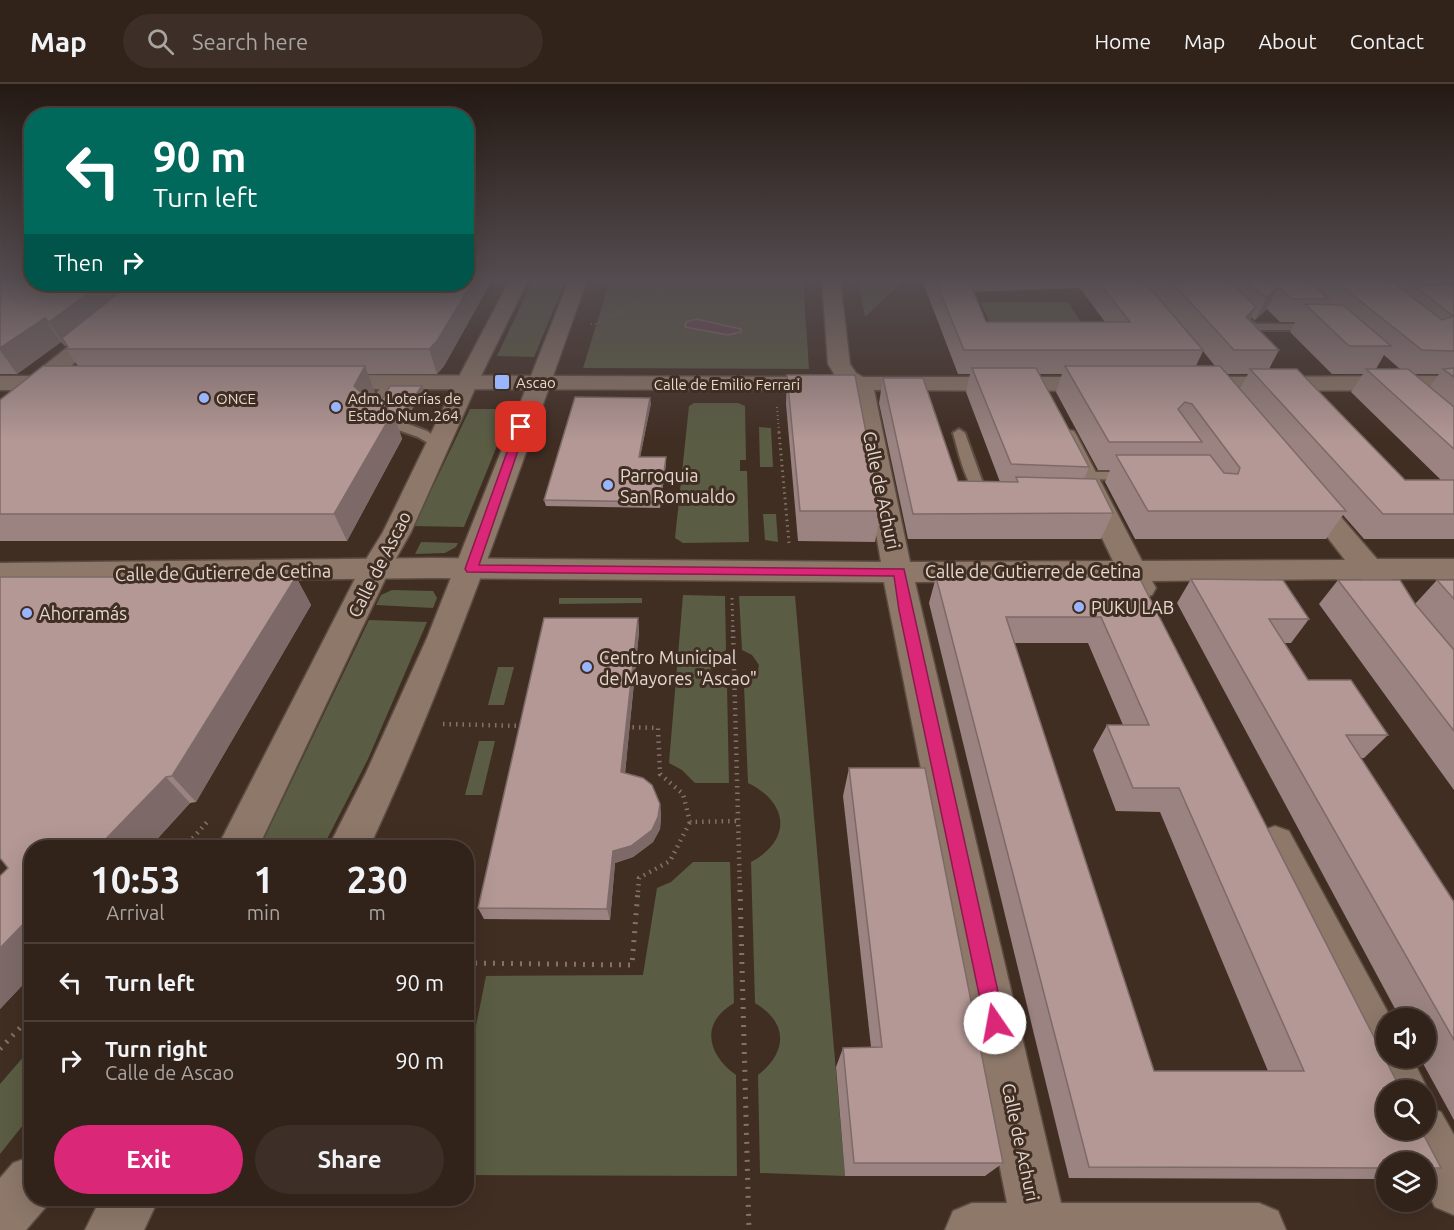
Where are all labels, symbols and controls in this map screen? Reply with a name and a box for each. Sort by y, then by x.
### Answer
search box [123,14,543,68]
icon: search [144,25,177,58]
text: Map [30,26,87,57]
text: Search here [192,29,308,54]
text: Home [1094,29,1151,53]
text: Map [1184,29,1225,53]
text: About [1258,29,1317,53]
text: Contact [1350,29,1424,53]
icon: left [54,132,132,210]
text: 90 m [153,133,247,180]
text: Turn left [153,182,257,212]
icon: right [116,246,149,279]
text: Then [54,250,104,275]
marker: Ascao [493,373,511,391]
place label: Ascao [516,374,556,391]
street label: Calle de Emilio Ferrari [654,376,800,393]
place label: ONCE [216,390,256,407]
place label: Adm. Loterías de Estado Num.264 [348,390,461,424]
marker: ONCE [197,391,211,405]
marker: Adm. Loterías de Estado Num.264 [329,400,343,414]
pin [495,401,546,452]
icon: arrive [504,410,537,443]
street label: Calle de Achuri [860,429,904,551]
place label: Parroquia San Romualdo [620,465,736,506]
marker: Parroquia San Romualdo [601,478,615,492]
street label: Calle de Ascao [344,508,414,620]
street label: Calle de Gutierre de Cetina [115,560,331,584]
street label: Calle de Gutierre de Cetina [925,561,1141,581]
place label: PUKU LAB [1091,597,1174,617]
marker: PUKU LAB [1072,600,1086,614]
place label: Ahorramás [39,603,127,623]
marker: Ahorramás [20,606,34,620]
place label: Centro Municipal de Mayores "Ascao" [599,647,757,688]
marker: Centro Municipal de Mayores "Ascao" [580,660,594,674]
text: 10:53 [90,859,180,900]
text: 1 [253,859,274,900]
text: 230 [347,859,408,900]
text: Arrival [106,901,165,924]
text: min [247,901,280,924]
text: m [369,901,386,924]
icon: left [54,966,87,999]
text: Turn left [105,970,195,995]
text: 90 m [395,970,444,995]
position arrow [963,991,1027,1055]
map controls [1376,1008,1436,1212]
button: sound [1376,1008,1436,1068]
text: Turn right [105,1036,207,1061]
icon: right [54,1044,87,1077]
text: 90 m [395,1048,444,1073]
text: Calle de Ascao [105,1061,234,1084]
button: search [1376,1080,1436,1140]
street label: Calle de Achuri [999,1081,1043,1203]
button: Exit [54,1125,243,1194]
button: Share [255,1125,444,1194]
button: layers [1376,1152,1436,1212]

